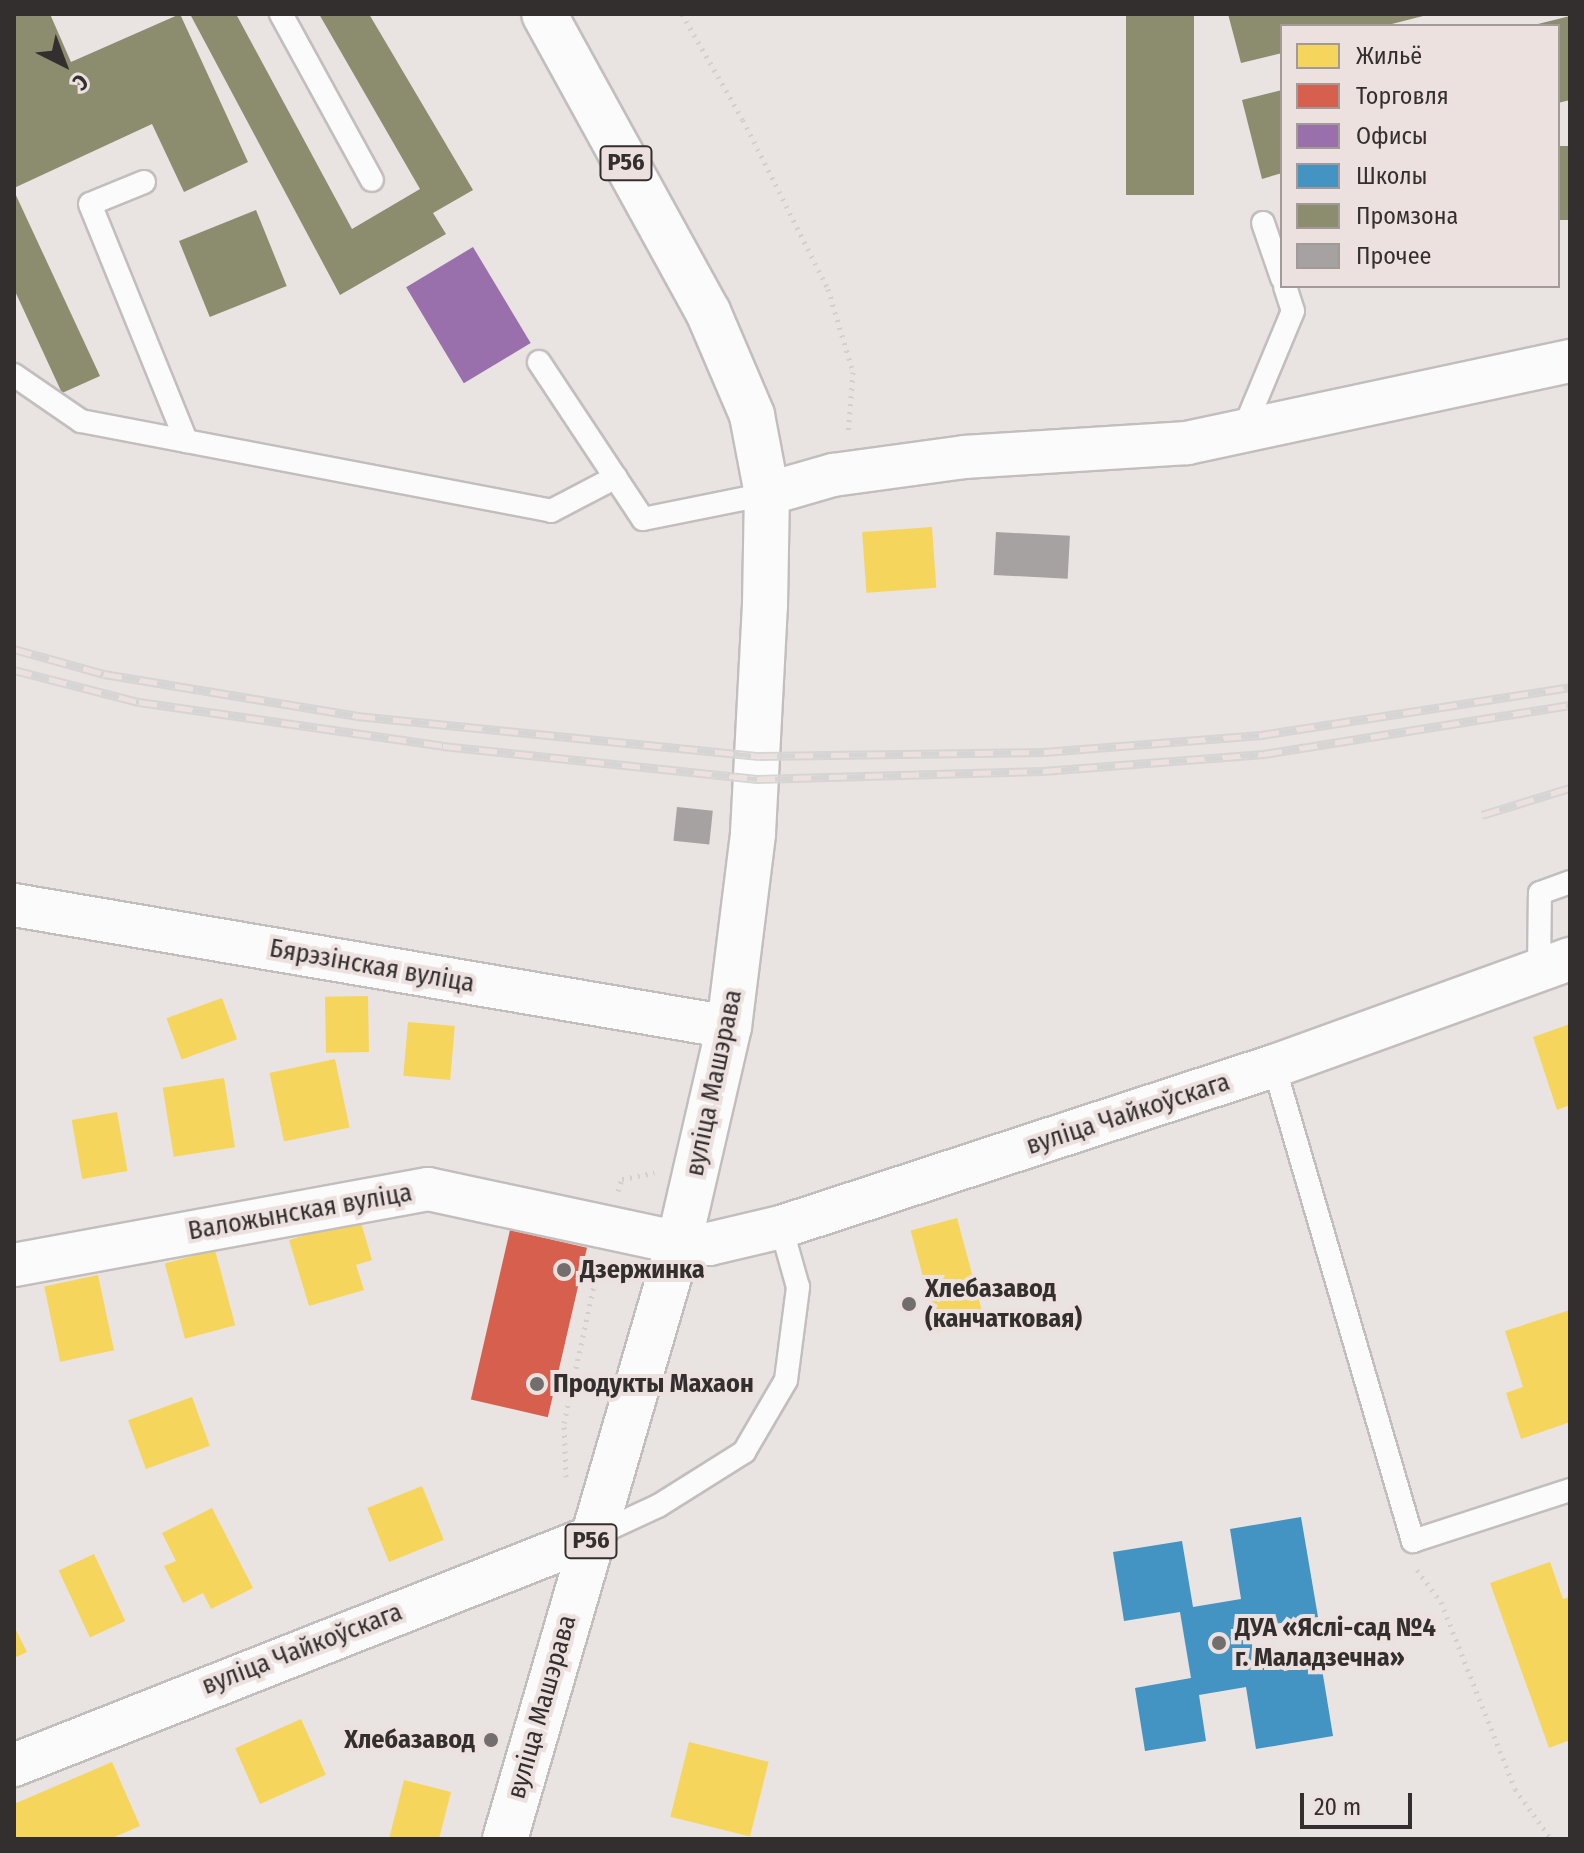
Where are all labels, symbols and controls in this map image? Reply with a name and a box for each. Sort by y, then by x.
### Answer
north arrow [24,24,104,104]
legend [1280,24,1560,288]
text: Жильё [1356,42,1422,70]
text: С [67,68,94,96]
text: Торговля [1356,82,1449,110]
text: Офисы [1356,122,1428,150]
road number: Р56 [598,143,654,183]
text: Школы [1356,162,1428,190]
text: Промзона [1356,202,1458,230]
text: Прочее [1356,242,1431,270]
street label: Бярэзінская вуліца [267,933,477,999]
street label: вуліца Машэрава [679,987,749,1179]
street label: вуліца Чайкоўскага [1022,1066,1234,1162]
street label: Валожынская вуліца [186,1177,414,1247]
place label: Дзержинка [580,1254,705,1286]
marker: Дзержинка [555,1261,573,1279]
place label: Хлебазавод (канчатковая) [925,1273,1082,1334]
marker: Хлебазавод (канчатковая) [900,1295,918,1313]
place label: Продукты Махаон [553,1368,754,1400]
marker: Продукты Махаон [528,1375,546,1393]
road number: Р56 [563,1521,619,1561]
street label: вуліца Чайкоўскага [197,1596,407,1702]
street label: вуліца Машэрава [501,1612,583,1802]
place label: ДУА «Яслі-сад №4 г. Маладзечна» [1235,1612,1436,1674]
marker: ДУА «Яслі-сад №4 г. Маладзечна» [1210,1634,1228,1652]
place label: Хлебазавод [344,1724,475,1756]
marker: Хлебазавод [482,1731,500,1749]
scale bar [1304,1777,1416,1827]
text: 20 m [1314,1793,1361,1821]

